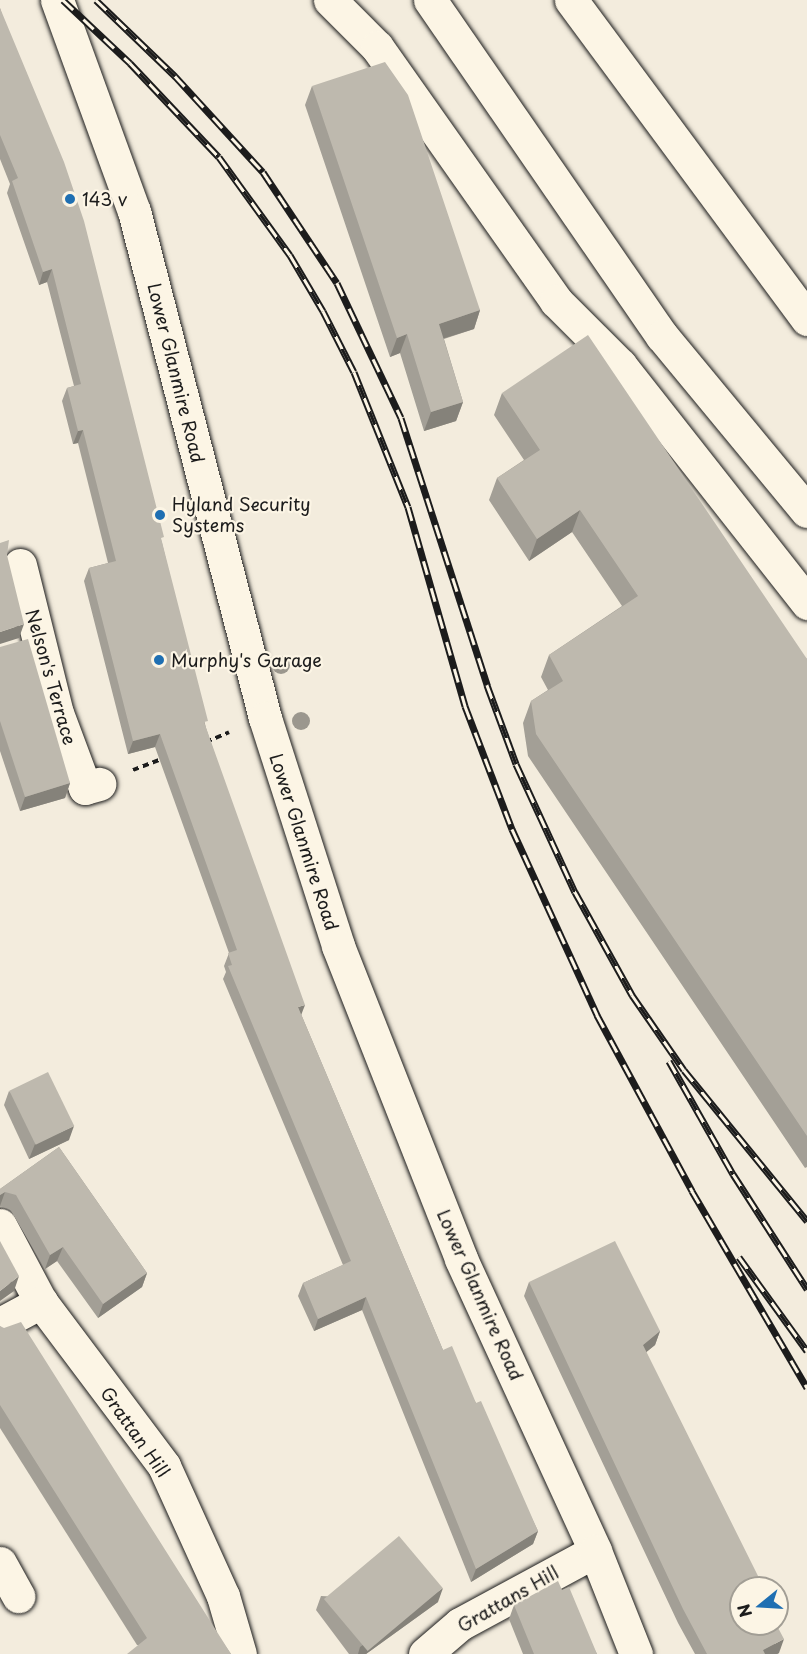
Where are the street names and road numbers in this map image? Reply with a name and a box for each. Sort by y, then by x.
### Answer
street label: Lower Glanmire Road [143,280,209,466]
street label: Nelson's Terrace [21,607,81,747]
street label: Lower Glanmire Road [265,750,343,934]
street label: Lower Glanmire Road [432,1206,528,1384]
street label: Grattan Hill [96,1383,174,1481]
street label: Grattans Hill [454,1561,562,1637]

